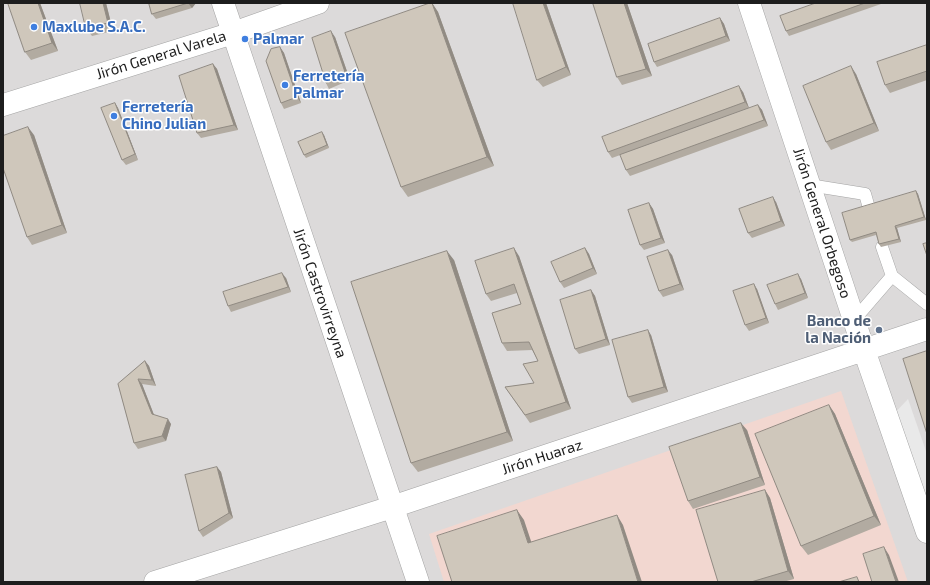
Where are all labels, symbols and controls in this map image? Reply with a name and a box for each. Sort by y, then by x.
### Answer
place label: Maxlube S.A.C. [42,18,146,36]
marker: Maxlube S.A.C. [29,22,39,32]
street label: Jirón General Varela [94,27,228,83]
place label: Palmar [253,30,304,48]
marker: Palmar [240,34,250,44]
place label: Ferretería Palmar [293,67,364,102]
marker: Ferretería Palmar [280,80,290,90]
place label: Ferretería Chino Julian [122,98,206,133]
marker: Ferretería Chino Julian [109,111,119,121]
street label: Jirón General Orbegoso [789,146,855,300]
street label: Jirón Castrovirreyna [289,226,351,360]
place label: Banco de la Nación [805,312,871,347]
marker: Banco de la Nación [874,325,884,335]
street label: Jirón Huaraz [499,435,585,479]

